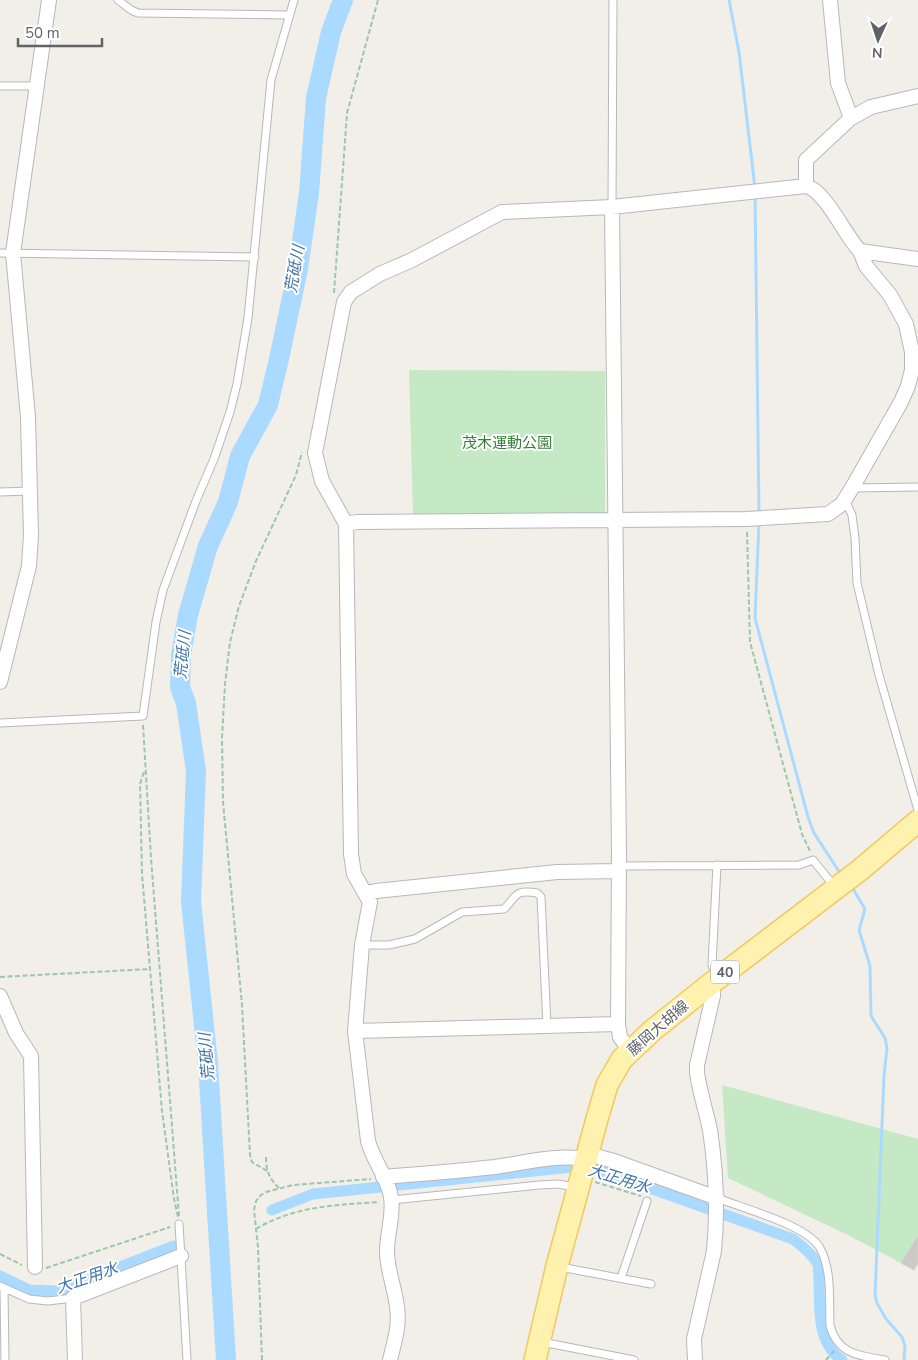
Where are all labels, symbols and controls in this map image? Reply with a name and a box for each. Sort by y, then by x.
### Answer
scale bar [18,15,101,47]
north arrow [853,15,903,65]
text: 50 m [25,23,60,43]
text: N [872,43,883,62]
water label: 荒砥川 [280,241,310,295]
park label: 茂木運動公園 [462,433,552,453]
water label: 荒砥川 [170,628,197,680]
road number: 40 [711,960,739,984]
street label: 藤岡大胡線 [623,996,693,1060]
water label: 荒砥川 [194,1030,220,1082]
water label: 大正用水 [585,1159,655,1199]
water label: 大正用水 [53,1257,123,1299]

